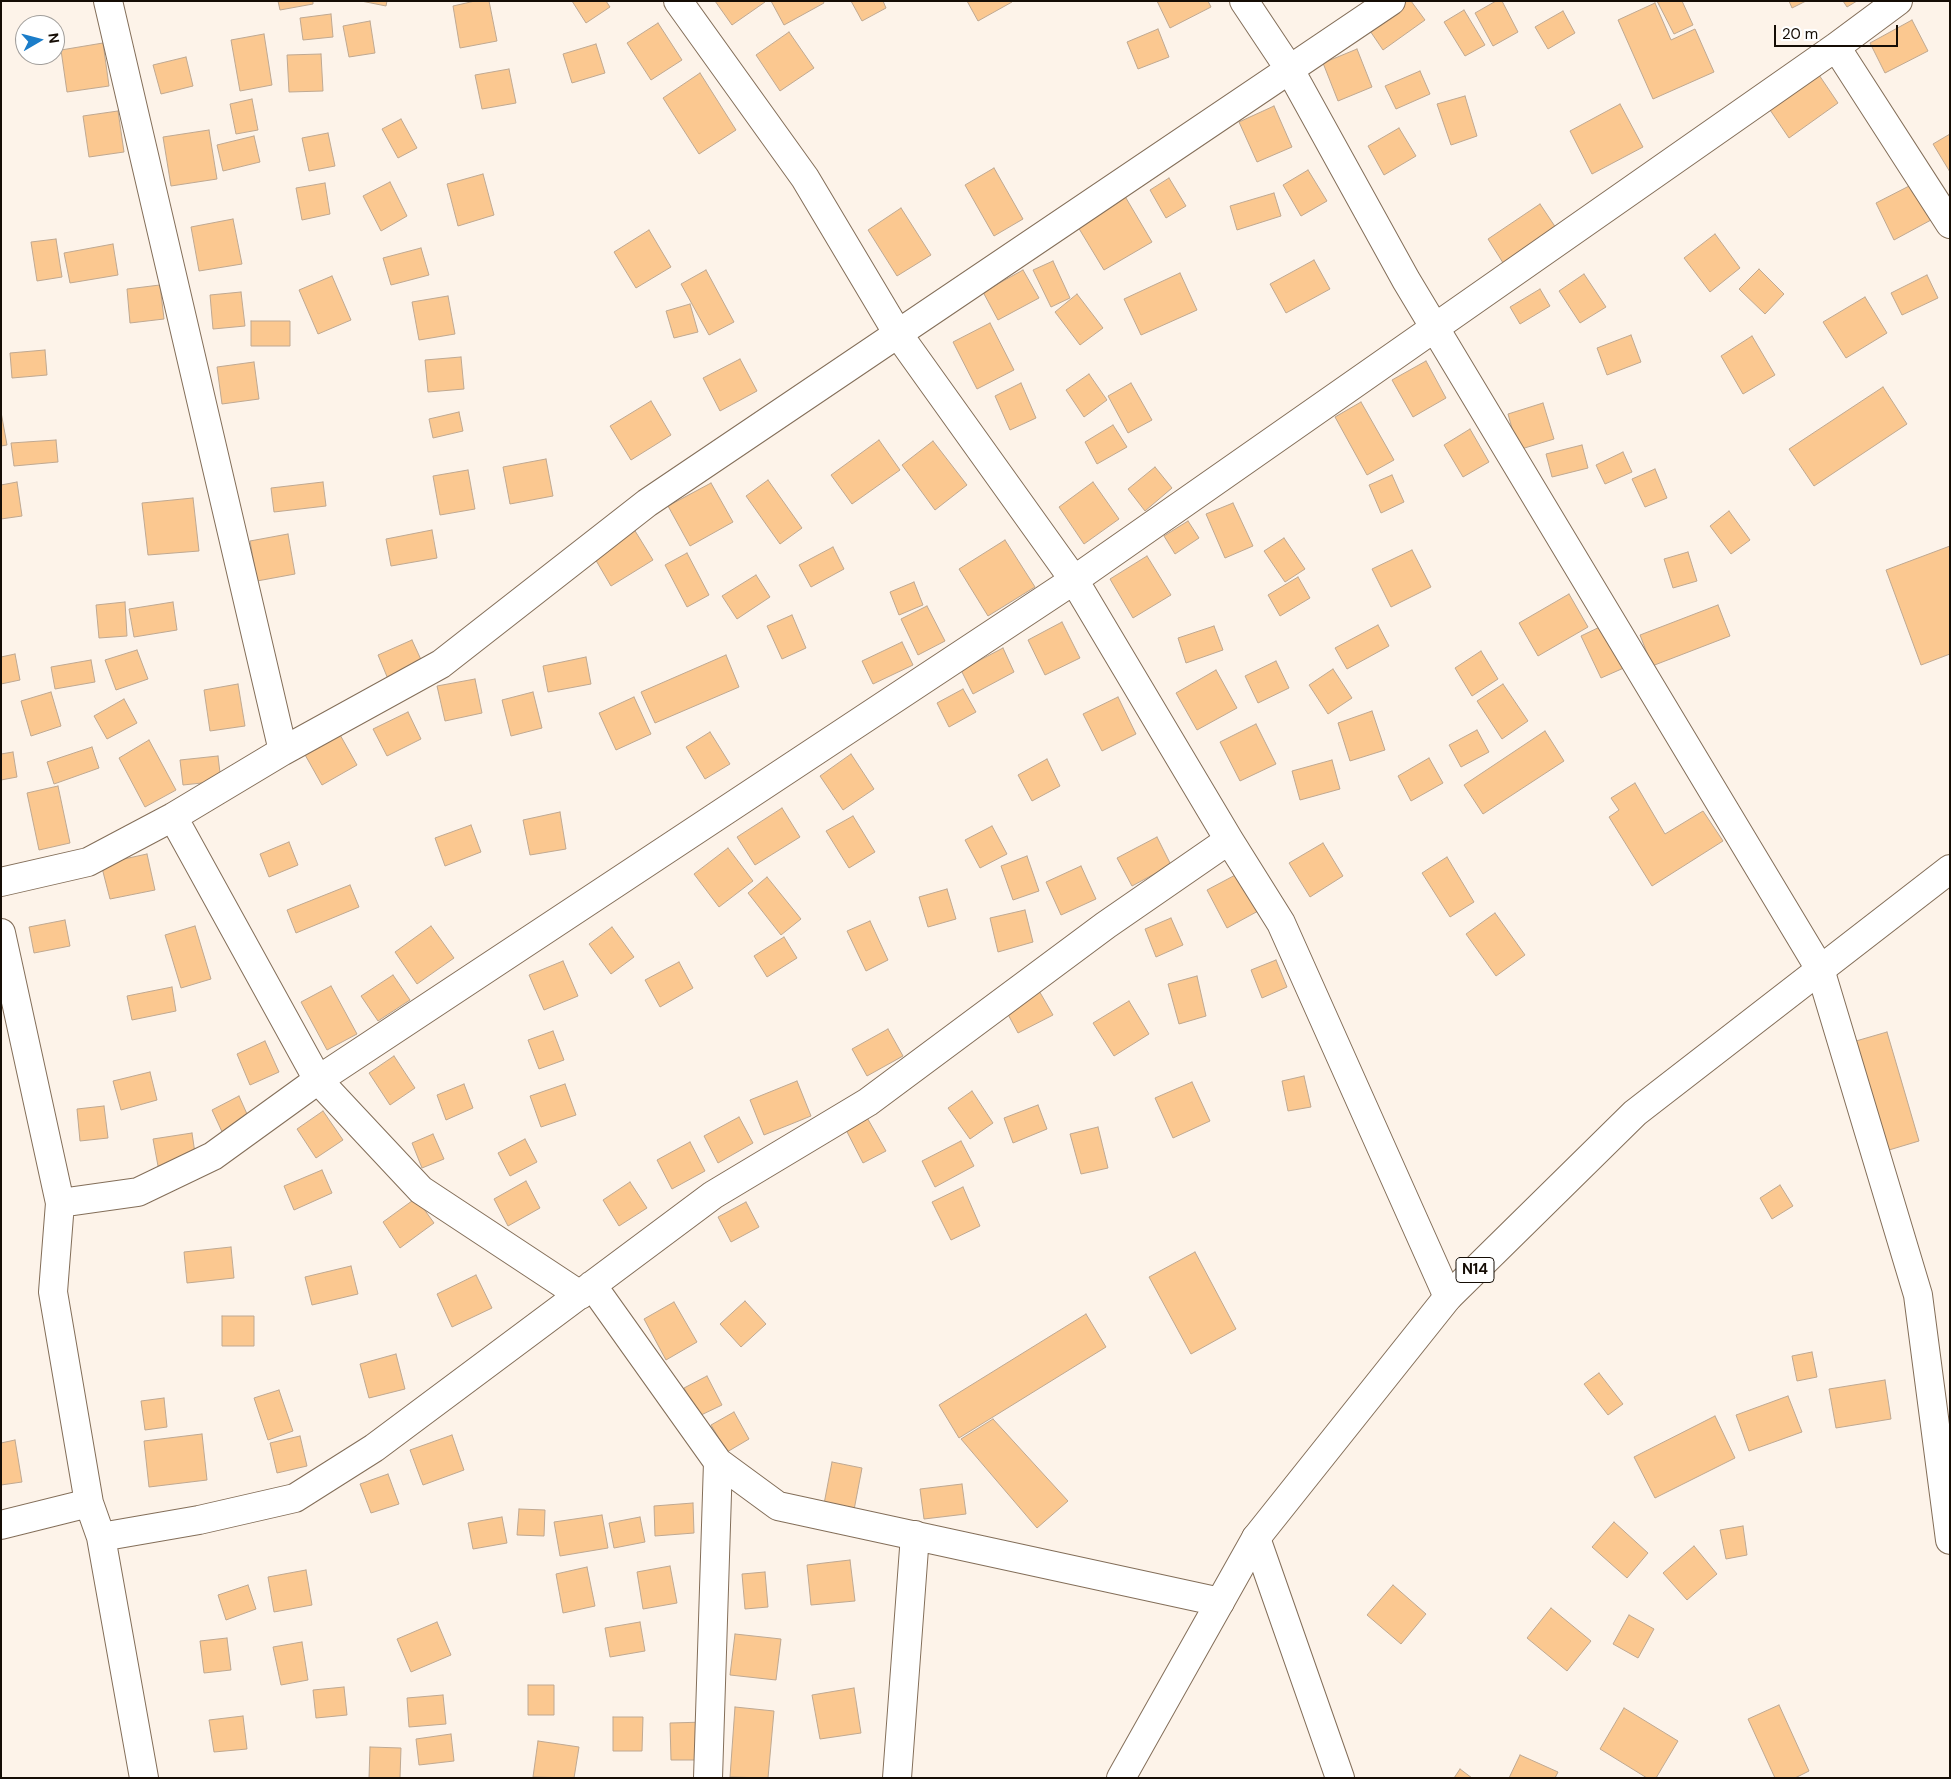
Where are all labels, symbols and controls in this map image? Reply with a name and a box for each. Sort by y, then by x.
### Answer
north arrow [15,15,65,65]
scale bar [1776,15,1900,47]
text: 20 m [1782,24,1818,44]
text: N [44,32,63,44]
road number: N14 [1456,1258,1494,1282]

